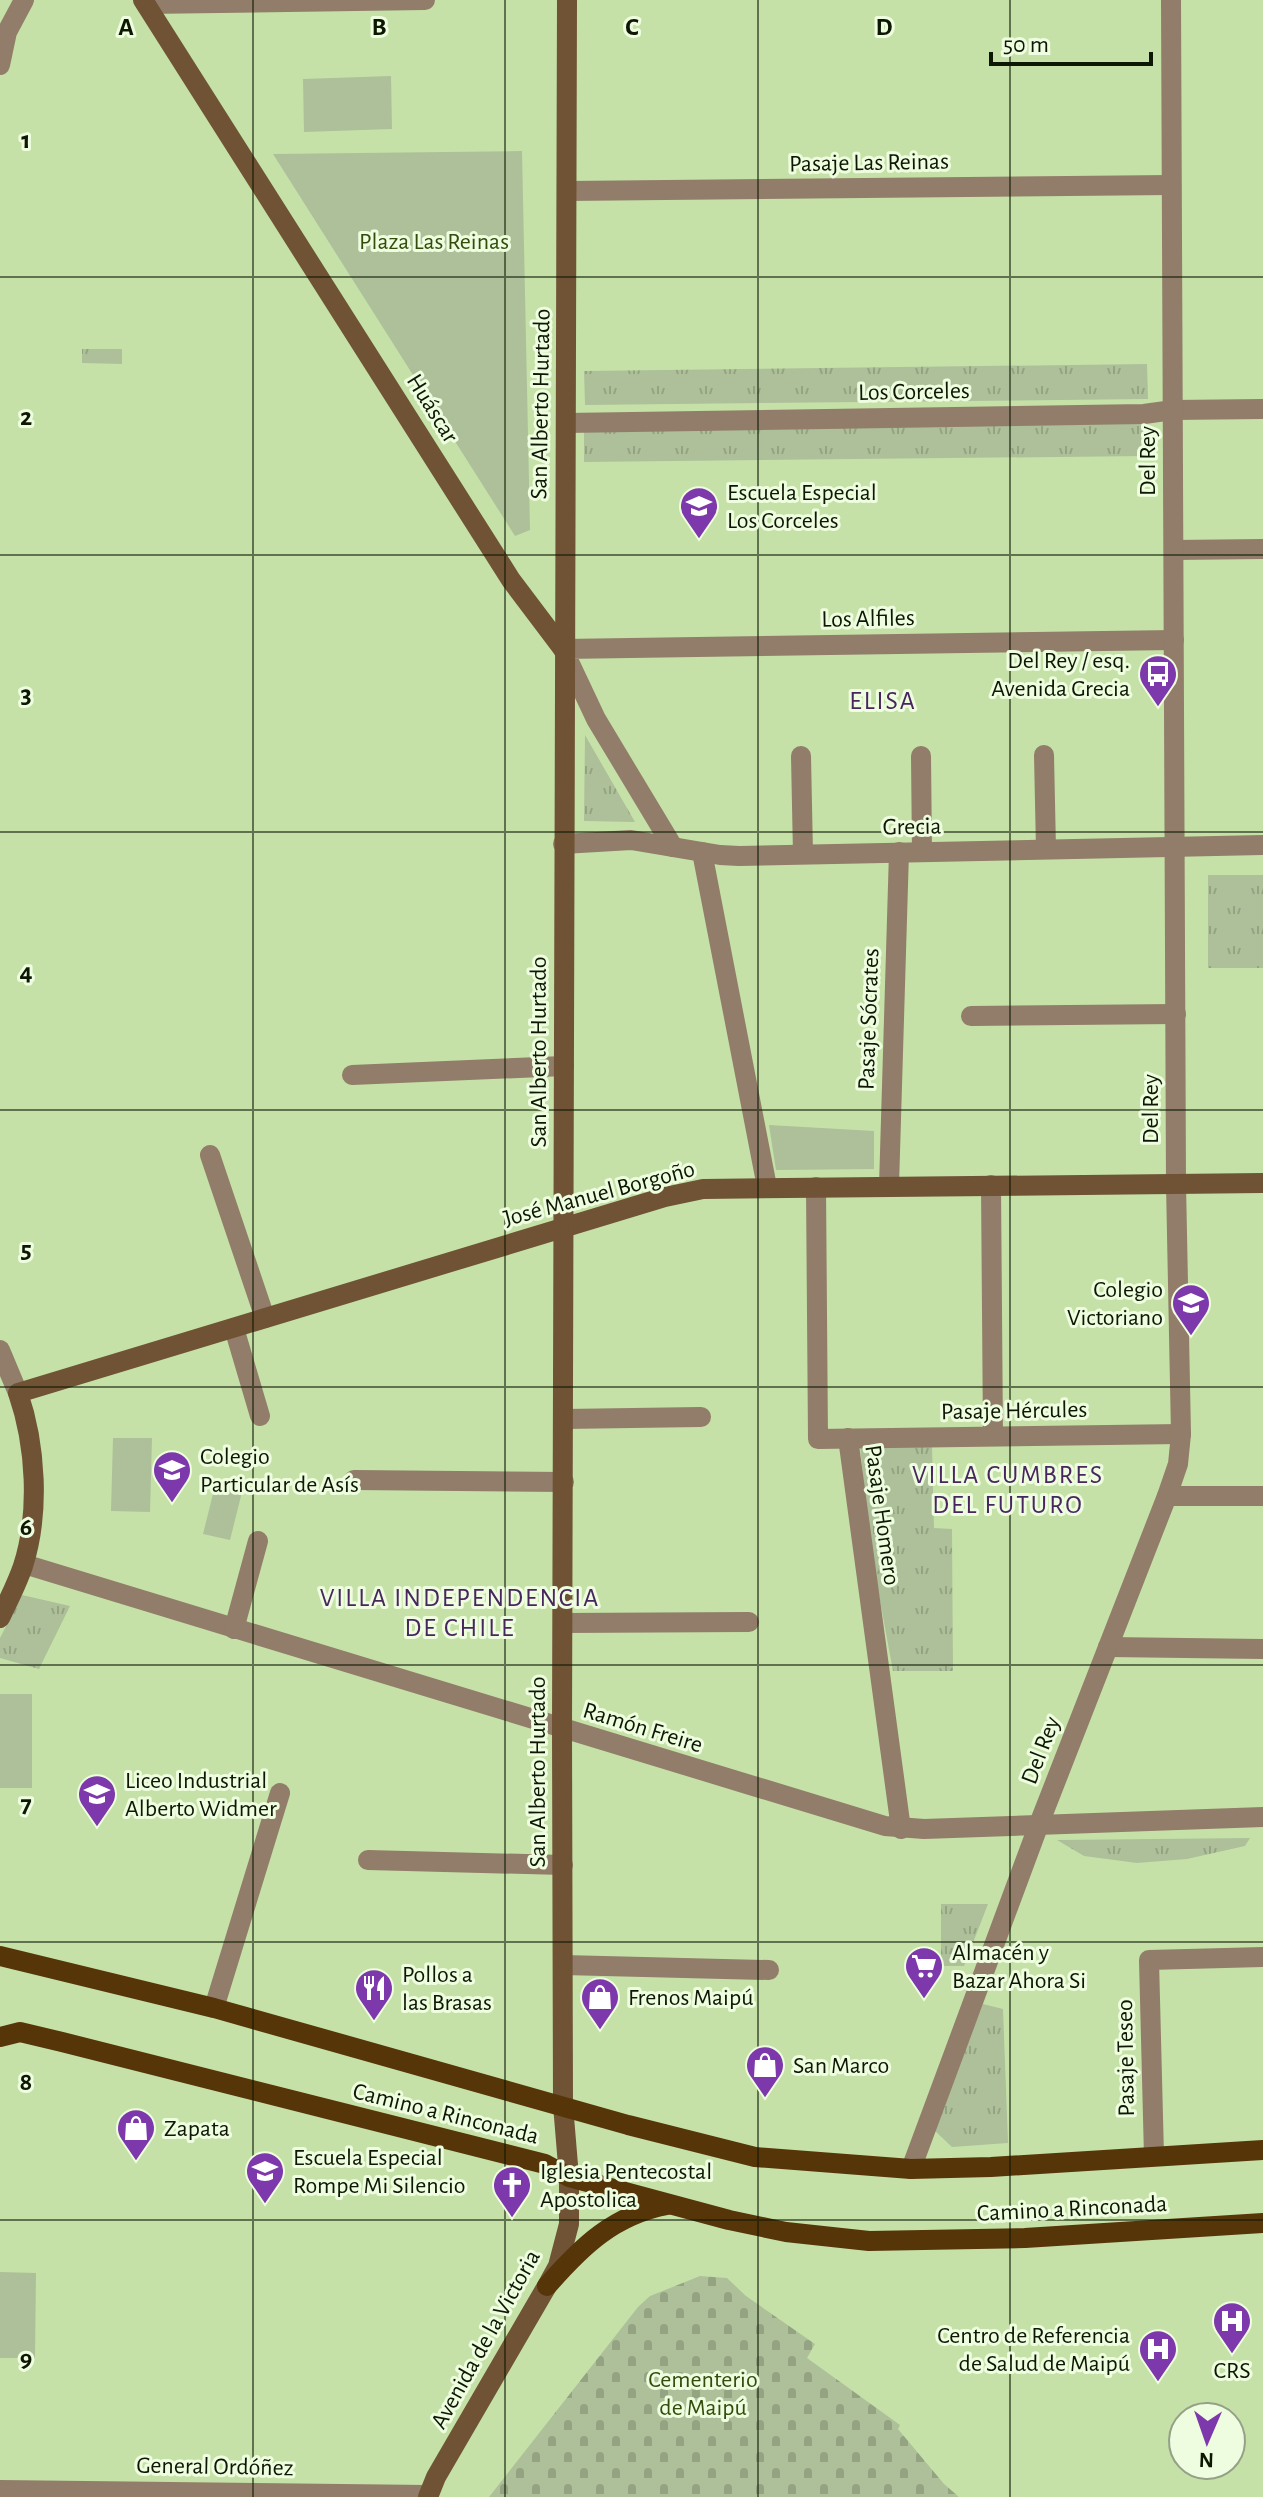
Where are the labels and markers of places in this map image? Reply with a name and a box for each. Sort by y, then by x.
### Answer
place label: Escuela Especial Los Corceles [727,481,877,533]
school or university icon: Escuela Especial Los Corceles [678,485,720,540]
place label: Del Rey / esq. Avenida Grecia [991,649,1130,701]
bus stop icon: Del Rey / esq. Avenida Grecia [1137,653,1179,708]
place label: Colegio Victoriano [1067,1278,1163,1330]
school or university icon: Colegio Victoriano [1170,1282,1212,1337]
place label: Colegio Particular de Asís [200,1445,359,1497]
school or university icon: Colegio Particular de Asís [151,1449,193,1504]
place label: Liceo Industrial Alberto Widmer [125,1769,277,1821]
school or university icon: Liceo Industrial Alberto Widmer [76,1773,118,1828]
place label: Almacén y Bazar Ahora Si [952,1941,1086,1993]
supermarket icon: Almacén y Bazar Ahora Si [903,1945,945,2000]
place label: Pollos a las Brasas [402,1963,492,2015]
restaurant icon: Pollos a las Brasas [353,1967,395,2022]
shop icon: Frenos Maipú [579,1976,621,2031]
place label: Frenos Maipú [628,1986,753,2010]
shop icon: San Marco [744,2044,786,2099]
place label: San Marco [793,2054,889,2078]
shop icon: Zapata [115,2107,157,2162]
place label: Zapata [164,2117,230,2141]
place label: Escuela Especial Rompe Mi Silencio [293,2146,466,2198]
school or university icon: Escuela Especial Rompe Mi Silencio [244,2150,286,2205]
place label: Iglesia Pentecostal Apostolica [540,2160,712,2212]
church icon: Iglesia Pentecostal Apostolica [491,2164,533,2219]
hospital icon: CRS [1211,2300,1253,2355]
place label: Centro de Referencia de Salud de Maipú [937,2324,1130,2376]
hospital icon: Centro de Referencia de Salud de Maipú [1137,2328,1179,2383]
place label: CRS [1213,2359,1251,2383]

